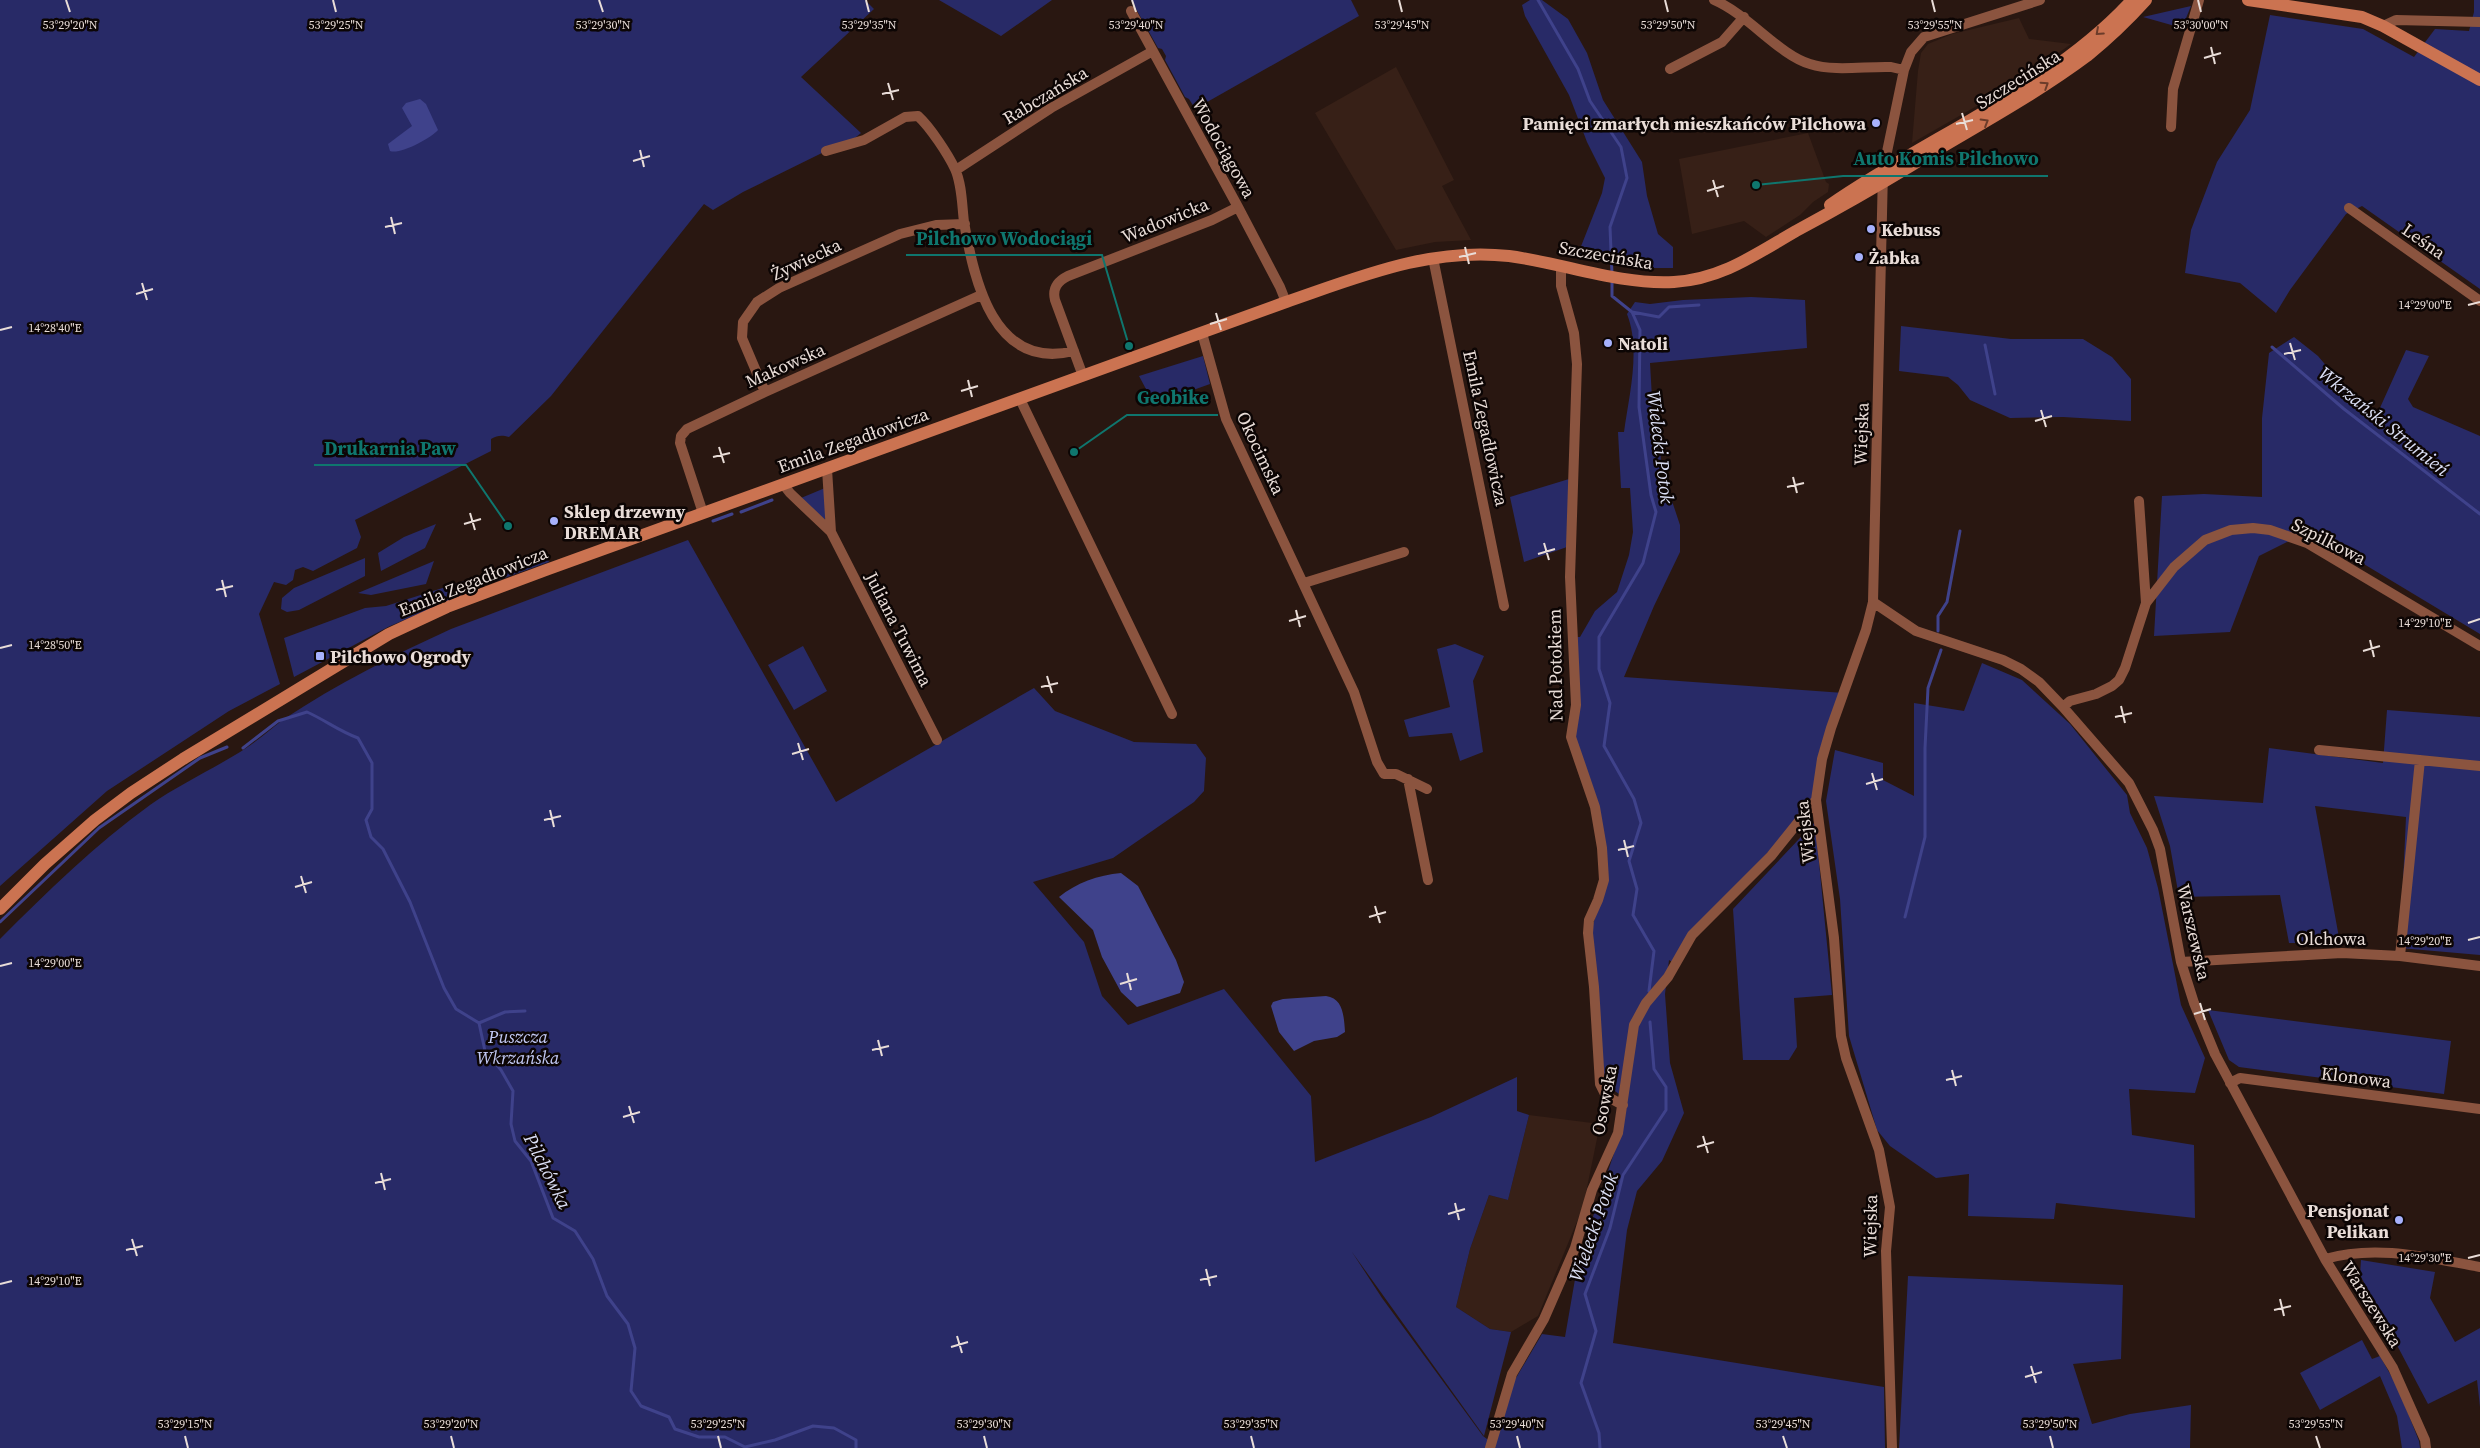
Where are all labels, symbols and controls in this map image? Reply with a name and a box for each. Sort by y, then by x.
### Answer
text: 53°29'20"N [42,17,98,33]
text: 53°29'25"N [308,17,364,33]
text: 53°29'30"N [575,17,631,33]
text: 53°29'35"N [841,17,897,33]
text: 53°29'40"N [1108,17,1164,33]
text: 53°29'45"N [1374,17,1430,33]
text: 53°29'50"N [1640,17,1696,33]
text: 53°29'55"N [1907,17,1963,33]
text: 53°30'00"N [2173,17,2229,33]
one-way arrow [2096,26,2105,35]
street label: Szczecińska [1971,43,2066,115]
street label: Rabczańska [998,59,1093,130]
one-way arrow [2040,81,2049,91]
street label: Wodociągowa [1186,93,1262,203]
place label: Pamięci zmarłych mieszkańców Pilchowa [1523,111,1866,136]
marker: Pamięci zmarłych mieszkańców Pilchowa [1870,117,1882,129]
one-way arrow [1979,118,1988,128]
callout: Auto Komis Pilchowo [1843,142,2048,176]
text: Auto Komis Pilchowo [1853,145,2039,171]
street label: Wadowicka [1118,191,1213,249]
place label: Kebuss [1881,217,1940,242]
street label: Leśna [2397,217,2451,265]
callout: Pilchowo Wodociągi [906,221,1102,255]
marker: Kebuss [1865,223,1877,235]
text: Pilchowo Wodociągi [916,225,1092,251]
street label: Żywiecka [767,232,846,286]
street label: Szczecińska [1557,234,1656,276]
place label: Żabka [1869,245,1920,270]
marker: Żabka [1853,251,1865,263]
text: 14°29'00"E [2398,297,2452,313]
text: 14°28'40"E [28,320,82,336]
place label: Natoli [1618,331,1668,356]
street label: Makowska [741,336,829,394]
marker: Natoli [1602,337,1614,349]
street label: Emila Zegadłowicza [1457,348,1515,509]
water label: Wkrzański Strumień [2313,360,2455,482]
callout: Geobike [1127,381,1218,415]
text: Geobike [1137,384,1209,410]
water label: Wielecki Potok [1641,389,1681,505]
street label: Emila Zegadłowicza [774,401,933,479]
street label: Wiejska [1847,401,1875,466]
street label: Okocimska [1231,407,1292,499]
callout: Drukarnia Paw [314,431,466,465]
text: Drukarnia Paw [324,435,456,461]
place label: Sklep drzewny DREMAR [564,499,686,545]
street label: Szpilkowa [2287,512,2371,571]
marker: Sklep drzewny DREMAR [548,515,560,527]
street label: Emila Zegadłowicza [395,539,552,622]
street label: Juliana Tuwima [859,567,939,691]
street label: Nad Potokiem [1542,608,1568,722]
text: 14°29'10"E [2398,615,2452,631]
text: 14°28'50"E [28,637,82,653]
place label: Pilchowo Ogrody [330,644,472,669]
marker: Pilchowo Ogrody [314,650,326,662]
street label: Wiejska [1789,798,1821,865]
street label: Warszewska [2171,882,2217,983]
street label: Olchowa [2296,926,2367,951]
text: 14°29'20"E [2398,933,2452,949]
text: 14°29'00"E [28,955,82,971]
park label: Puszcza Wkrzańska [477,1024,560,1070]
street label: Klonowa [2319,1060,2393,1094]
street label: Osowska [1585,1062,1623,1137]
water label: Pilchówka [517,1128,578,1213]
water label: Wielecki Potok [1562,1169,1624,1285]
street label: Wiejska [1857,1193,1883,1258]
place label: Pensjonat Pelikan [2307,1198,2390,1244]
marker: Pensjonat Pelikan [2393,1214,2405,1226]
text: 14°29'30"E [2398,1250,2452,1266]
street label: Warszewska [2335,1256,2409,1353]
text: 14°29'10"E [28,1273,82,1289]
text: 53°29'15"N [157,1416,213,1432]
text: 53°29'20"N [423,1416,479,1432]
text: 53°29'25"N [690,1416,746,1432]
text: 53°29'30"N [956,1416,1012,1432]
text: 53°29'35"N [1223,1416,1279,1432]
text: 53°29'40"N [1489,1416,1545,1432]
text: 53°29'45"N [1755,1416,1811,1432]
text: 53°29'50"N [2022,1416,2078,1432]
text: 53°29'55"N [2288,1416,2344,1432]

